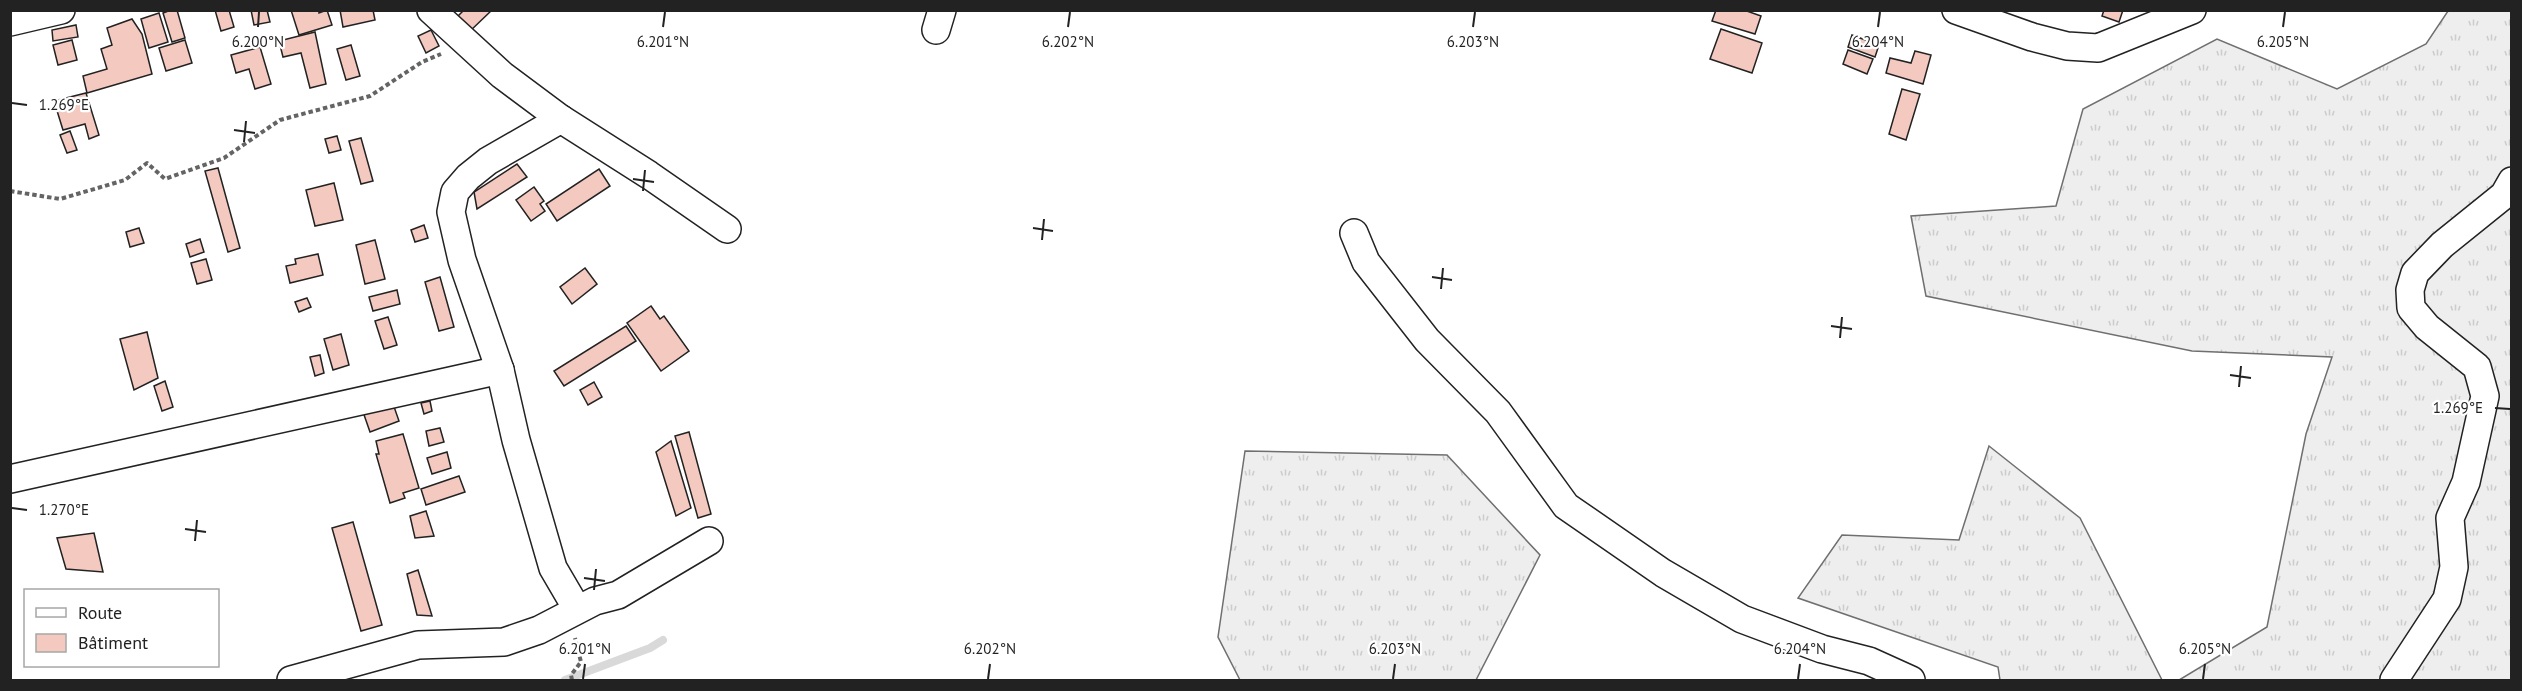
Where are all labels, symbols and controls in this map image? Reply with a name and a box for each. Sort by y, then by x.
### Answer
text: 6.200°N [232,32,284,51]
text: 6.201°N [637,32,689,51]
text: 6.202°N [1042,32,1094,51]
text: 6.203°N [1447,32,1499,51]
text: 6.204°N [1852,32,1904,51]
text: 6.205°N [2257,32,2309,51]
text: 1.269°E [39,95,89,114]
text: 1.269°E [2433,398,2483,417]
text: 1.270°E [39,500,89,519]
legend [24,589,219,667]
text: Route [78,601,122,624]
text: Bâtiment [78,631,148,654]
text: 6.201°N [559,639,611,658]
text: 6.202°N [964,639,1016,658]
text: 6.203°N [1369,639,1421,658]
text: 6.204°N [1774,639,1826,658]
text: 6.205°N [2179,639,2231,658]

